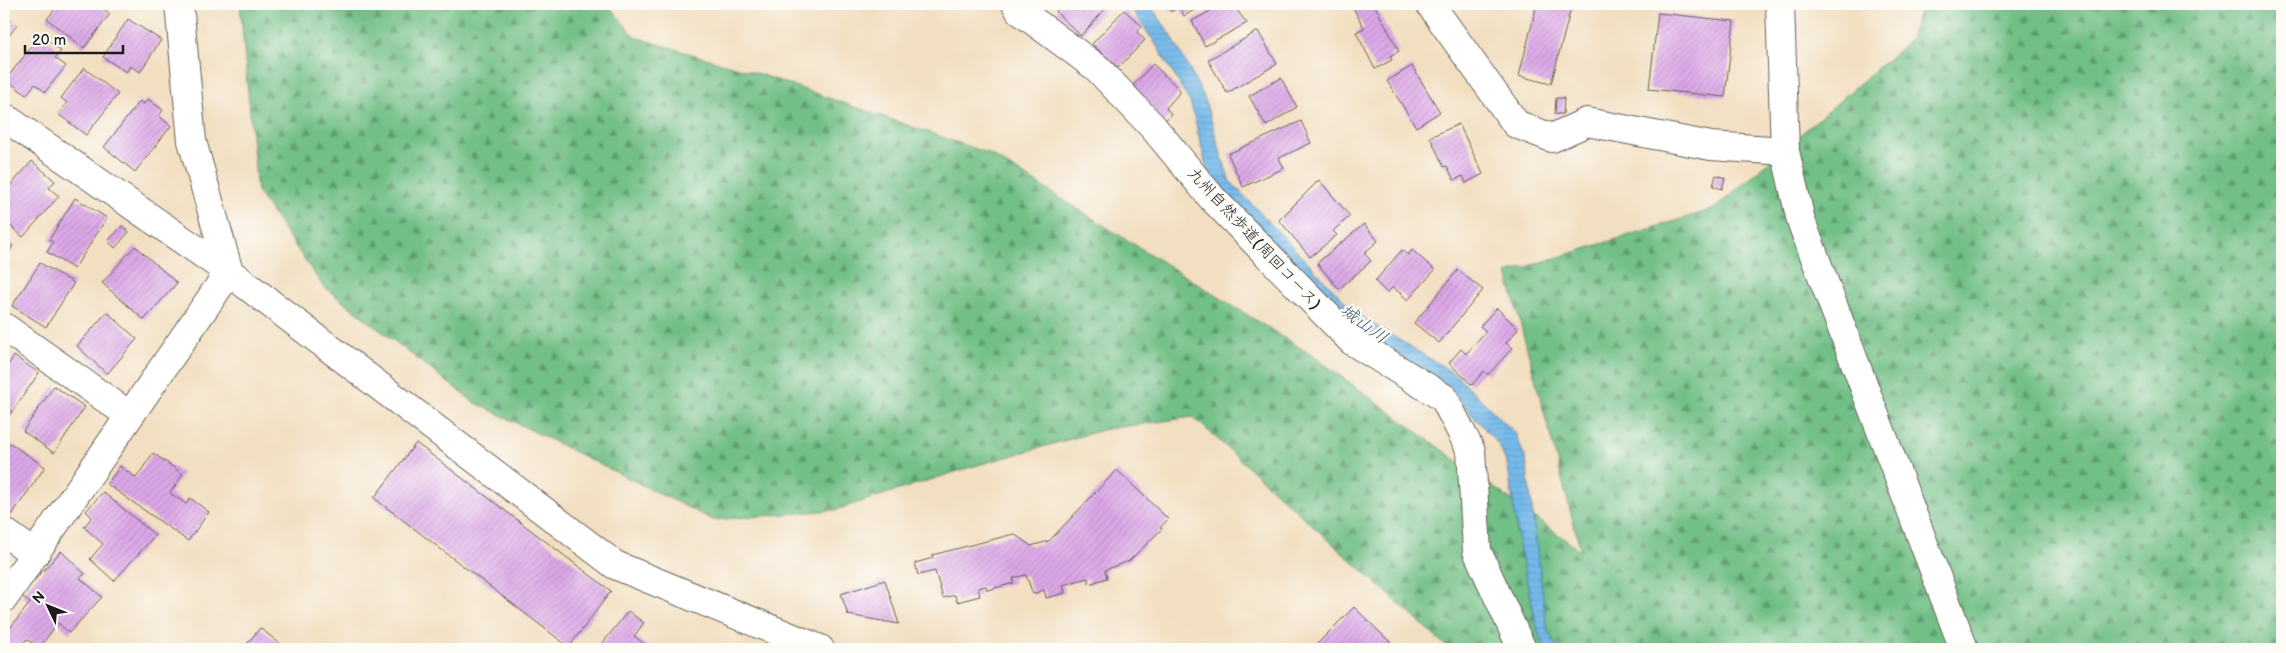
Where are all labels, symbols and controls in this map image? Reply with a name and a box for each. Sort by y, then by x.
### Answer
scale bar [25,22,122,54]
text: 20 m [32,31,66,50]
street label: 九州自然歩道(周回コース) [1183,164,1325,314]
water label: 城山川 [1336,300,1392,348]
north arrow [22,580,72,630]
text: N [29,588,49,607]

